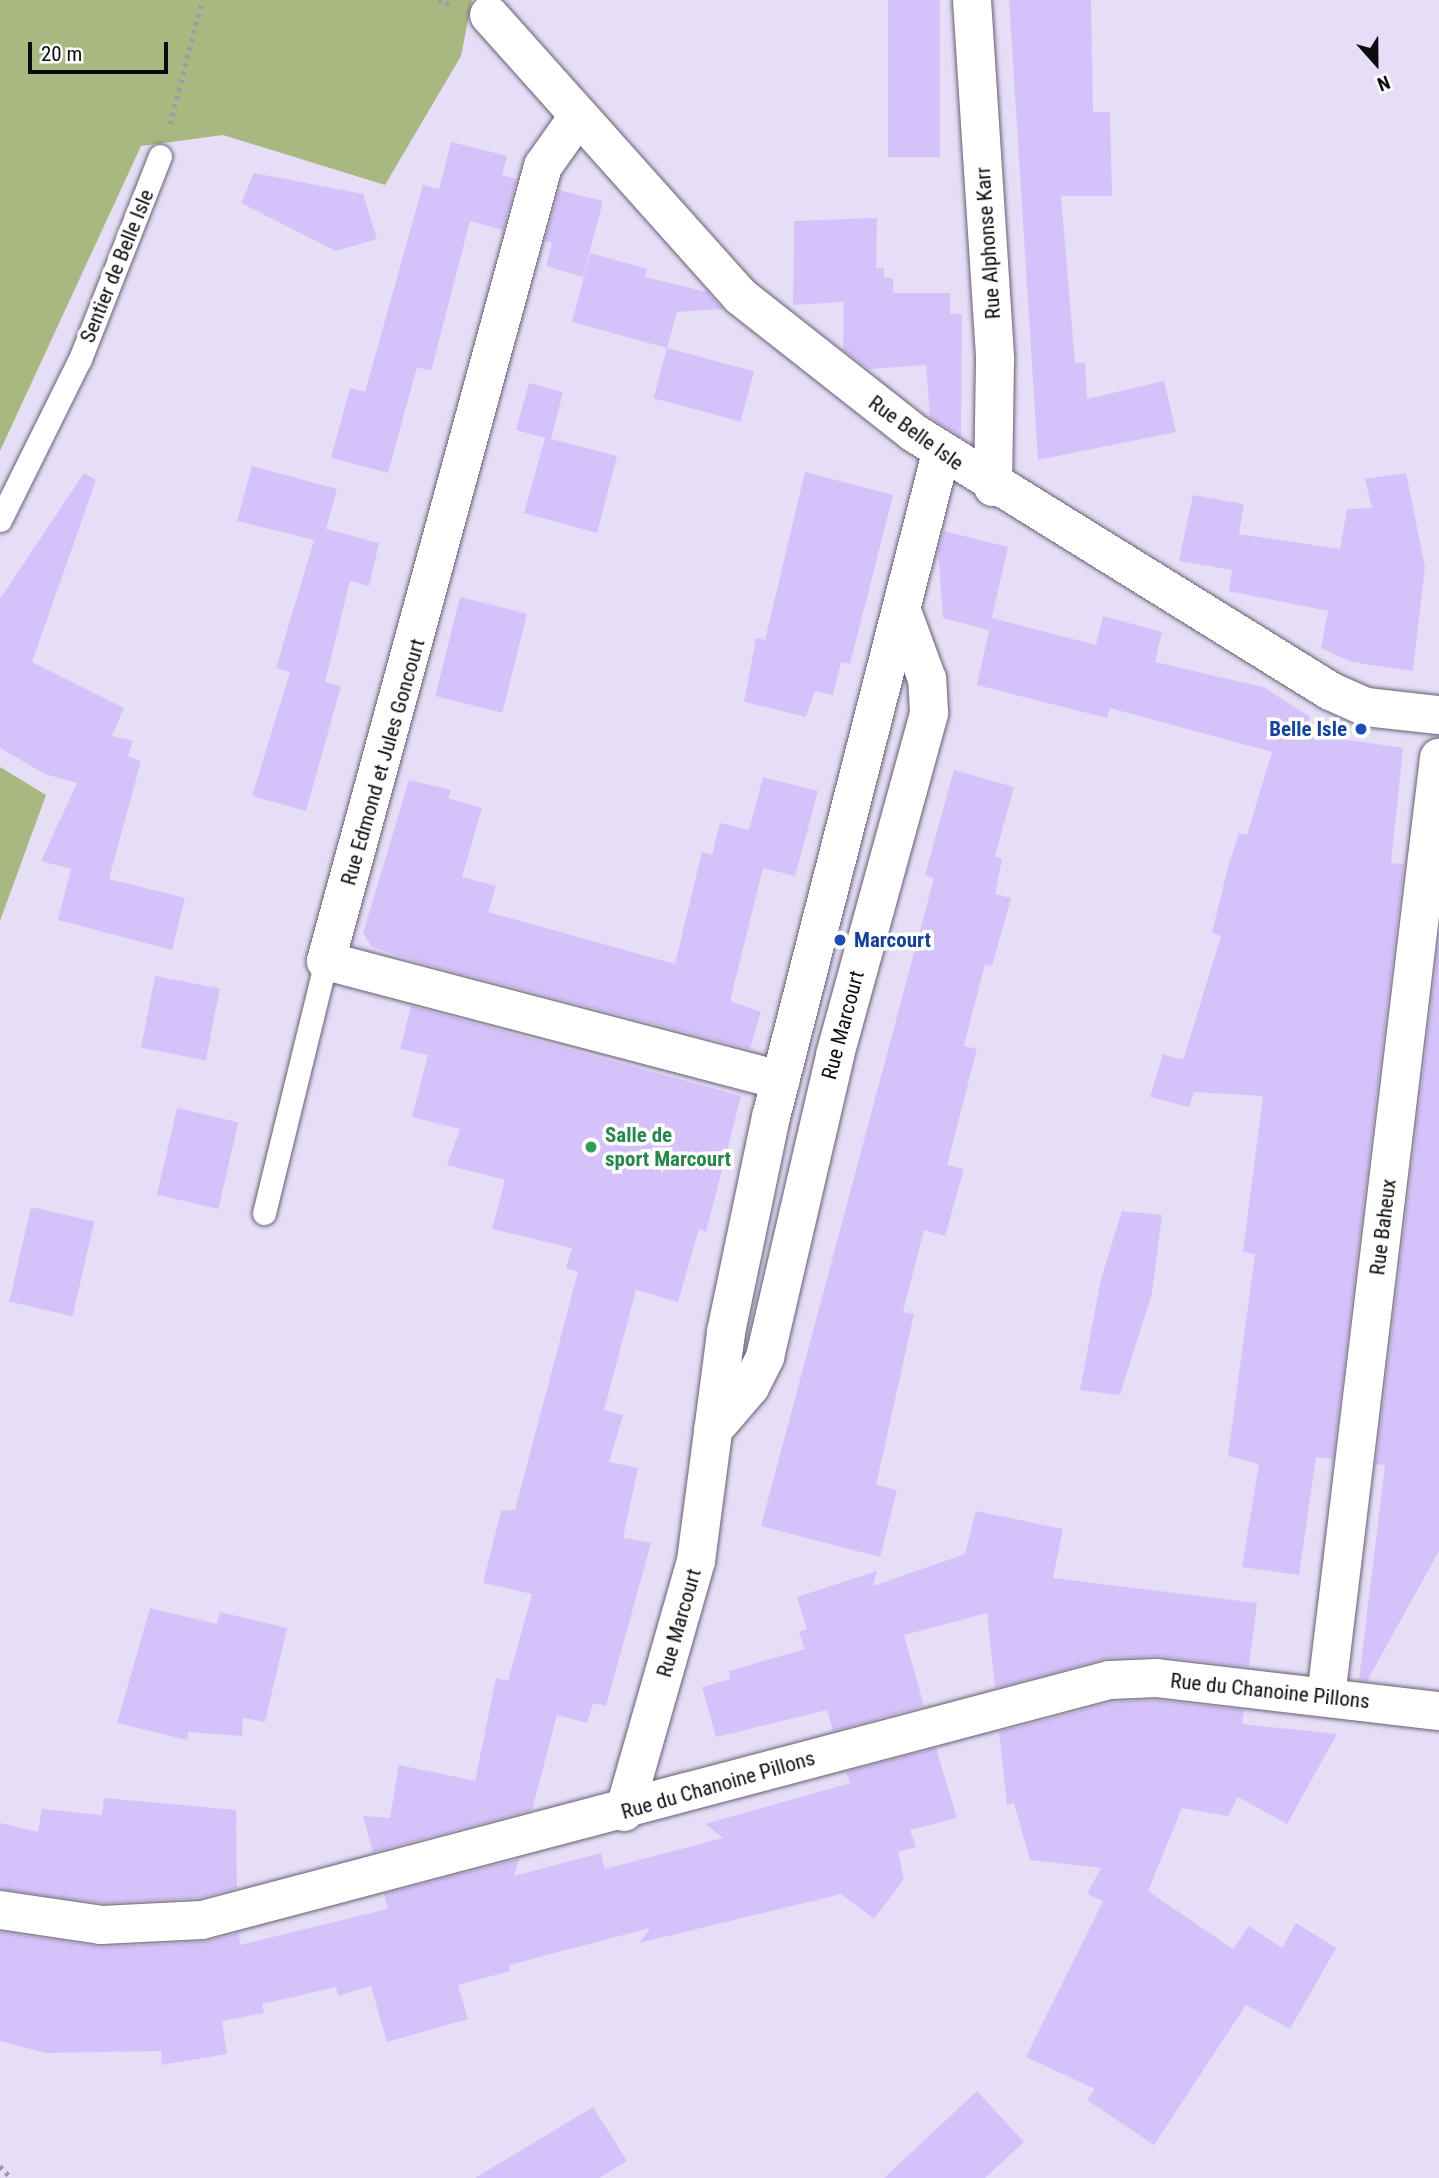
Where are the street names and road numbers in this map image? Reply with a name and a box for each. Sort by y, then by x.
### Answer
street label: Rue Alphonse Karr [970,166,1006,320]
street label: Sentier de Belle Isle [75,186,159,346]
street label: Rue Belle Isle [864,390,968,476]
street label: Rue Edmond et Jules Goncourt [336,636,430,888]
street label: Rue Marcourt [816,968,870,1082]
street label: Rue Baheux [1365,1177,1401,1277]
street label: Rue Marcourt [652,1566,706,1680]
street label: Rue du Chanoine Pillons [1169,1668,1371,1714]
street label: Rue du Chanoine Pillons [618,1745,818,1825]

